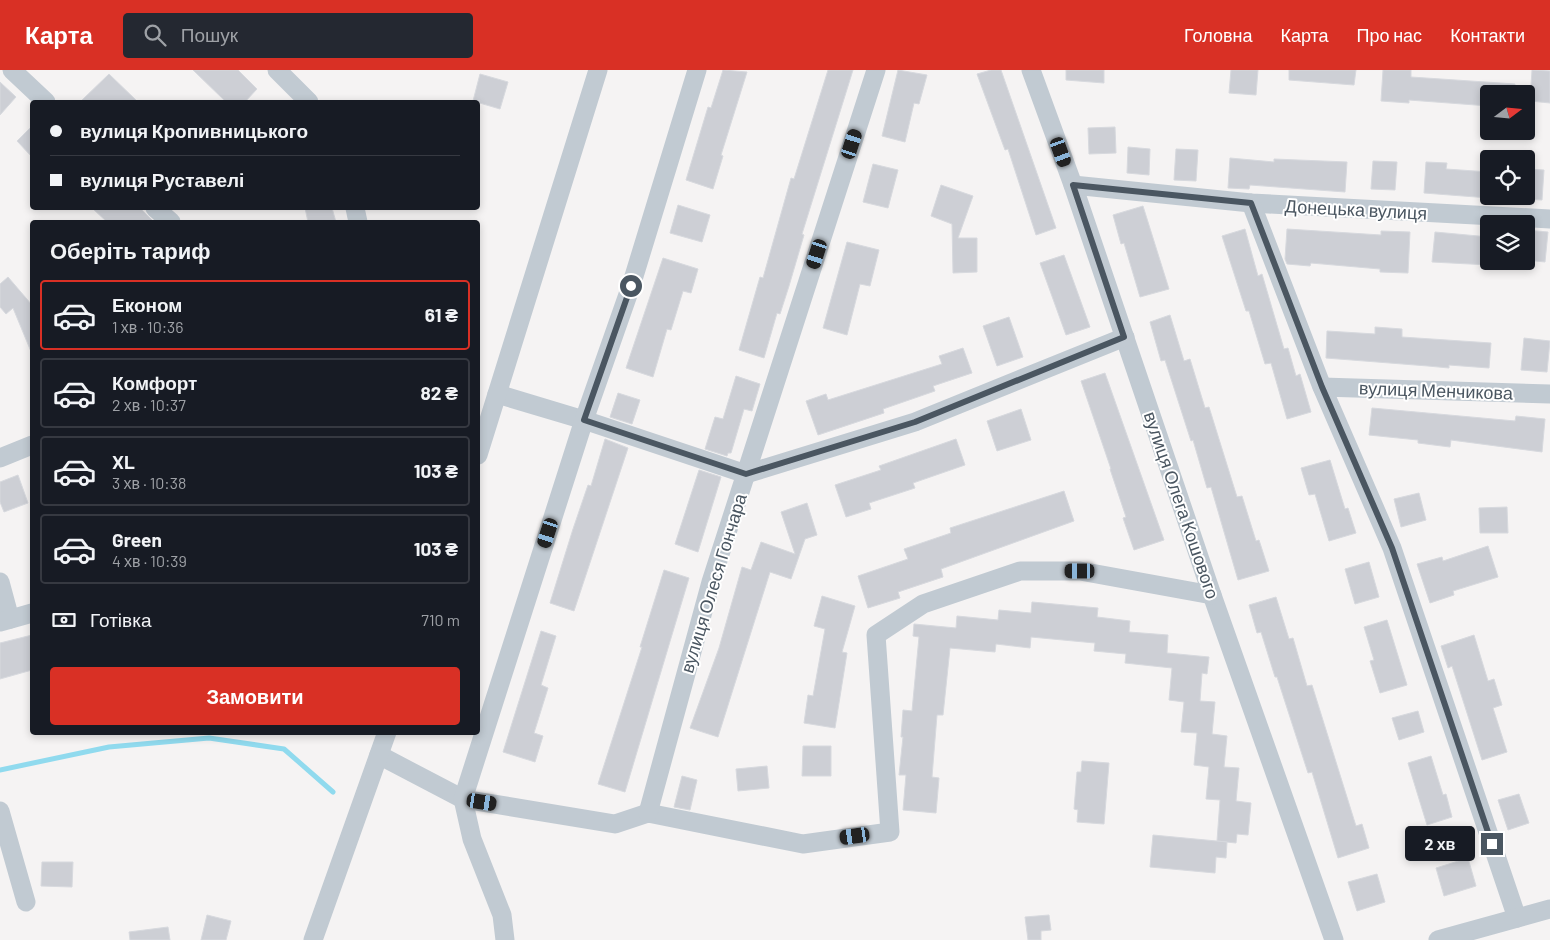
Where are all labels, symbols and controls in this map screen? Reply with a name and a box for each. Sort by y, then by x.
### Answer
search box [123,13,473,58]
text: Карта [25,20,93,49]
icon: search [141,21,169,49]
text: Пошук [181,23,238,46]
text: Головна [1184,24,1252,46]
text: Карта [1280,24,1329,46]
text: Про нас [1357,24,1422,46]
text: Контакти [1450,24,1525,46]
north arrow [1480,85,1535,140]
map controls [1480,85,1535,270]
text: вулиця Кропивницького [80,119,308,142]
car [840,127,863,161]
car [1048,135,1073,169]
button: locate [1480,150,1535,205]
text: вулиця Руставелі [80,168,244,191]
street label: Донецька вулиця [1284,194,1428,224]
button: layers [1480,215,1535,270]
text: Оберіть тариф [50,237,210,263]
car [805,237,828,271]
route start [620,275,642,297]
icon: car [52,293,97,338]
text: Економ [112,293,182,316]
text: 61 ₴ [425,303,458,326]
text: 1 хв · 10:36 [112,317,184,336]
icon: car [52,371,97,416]
text: Комфорт [112,371,197,394]
street label: вулиця Менчикова [1359,376,1514,404]
text: 82 ₴ [421,381,458,404]
text: 2 хв · 10:37 [112,395,186,414]
street label: вулиця Олега Кошового [1140,408,1224,602]
icon: car [52,449,97,494]
text: XL [112,450,135,473]
text: 103 ₴ [414,459,458,482]
text: 3 хв · 10:38 [112,473,186,492]
street label: вулиця Олеся Гончара [675,490,751,675]
car [536,516,559,550]
icon: car [52,527,97,572]
text: Green [112,528,162,551]
text: 103 ₴ [414,537,458,560]
text: 4 хв · 10:39 [112,551,187,570]
car [1065,564,1095,579]
icon: cash [50,606,78,634]
text: Готівка [90,608,151,631]
text: 710 m [421,610,460,629]
button: Замовити [50,667,460,725]
car [466,792,497,812]
car [839,826,870,846]
callout: 2 хв [1404,826,1474,862]
route end [1481,833,1503,855]
text: 2 хв [1425,834,1455,853]

